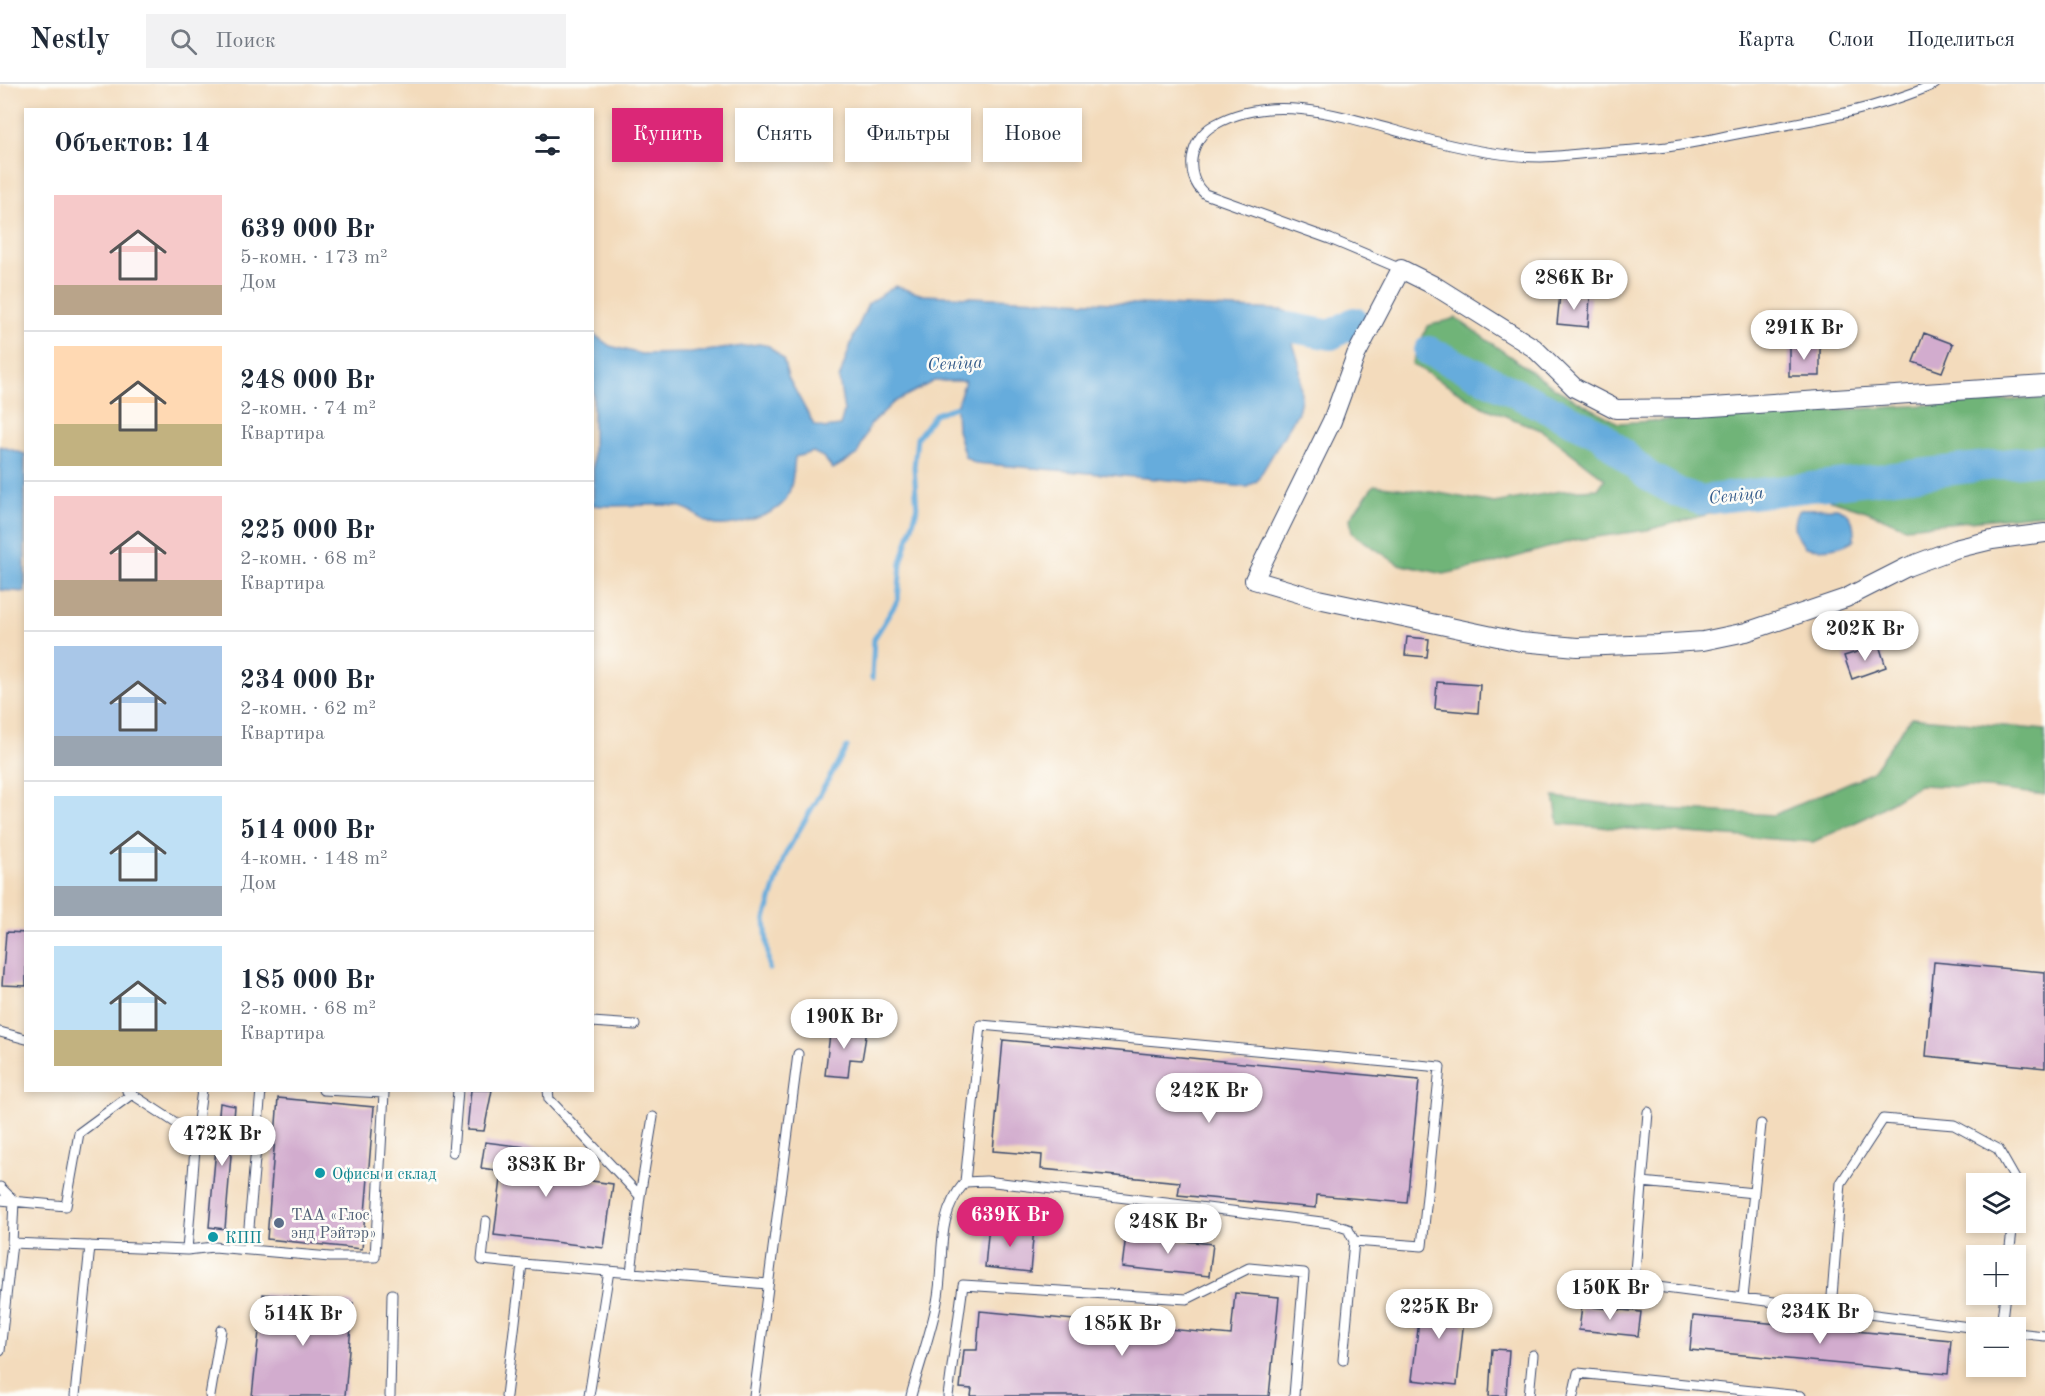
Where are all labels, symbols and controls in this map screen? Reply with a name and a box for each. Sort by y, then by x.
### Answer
search box [146,14,566,68]
icon: search [167,25,200,58]
text: Nestly [30,27,110,55]
text: Поиск [215,30,276,52]
text: Карта [1738,30,1795,51]
text: Слои [1828,30,1874,51]
text: Поделиться [1907,30,2015,51]
chip: Купить [612,108,723,162]
chip: Снять [735,108,833,162]
chip: Фильтры [845,108,971,162]
chip: Новое [983,108,1082,162]
icon: filters [531,128,564,161]
text: Объектов: 14 [54,131,210,157]
text: 639 000 Br [240,217,375,243]
icon: home [102,219,174,291]
text: 5-комн. · 173 m² [240,248,388,268]
pin: 286K Br [1519,260,1629,311]
text: 286K Br [1535,269,1613,289]
text: Дом [240,273,276,293]
pin: 291K Br [1749,310,1859,361]
text: 291K Br [1765,319,1843,339]
water label: Сеніца [927,354,984,374]
text: 248 000 Br [240,368,375,394]
icon: home [102,370,174,442]
text: 2-комн. · 74 m² [240,399,376,419]
text: Квартира [240,424,325,444]
water label: Сеніца [1708,484,1765,508]
text: 225 000 Br [240,518,375,544]
icon: home [102,520,174,592]
text: 2-комн. · 68 m² [240,549,376,569]
text: Квартира [240,574,325,594]
pin: 202K Br [1810,611,1920,662]
text: 202K Br [1826,620,1904,640]
text: 234 000 Br [240,668,375,694]
icon: home [102,670,174,742]
text: 2-комн. · 62 m² [240,699,376,719]
text: Квартира [240,724,325,744]
text: 514 000 Br [240,818,375,844]
icon: home [102,820,174,892]
text: 4-комн. · 148 m² [240,849,388,869]
text: Дом [240,874,276,894]
text: 185 000 Br [240,968,375,994]
icon: home [102,970,174,1042]
text: 2-комн. · 68 m² [240,999,376,1019]
pin: 190K Br [789,999,899,1050]
text: 190K Br [805,1008,883,1028]
text: Квартира [240,1024,325,1044]
pin: 242K Br [1154,1073,1264,1124]
text: 242K Br [1170,1082,1248,1102]
pin: 472K Br [167,1116,277,1167]
text: 472K Br [183,1125,261,1145]
pin: 383K Br [491,1147,601,1198]
text: 383K Br [507,1156,585,1176]
marker: Офисы и склад [313,1166,327,1180]
place label: Офисы и склад [332,1167,437,1183]
map controls [1966,1173,2026,1377]
button: layers [1966,1173,2026,1233]
pin: 639K Br [955,1197,1065,1248]
pin: 248K Br [1113,1204,1223,1255]
text: 639K Br [971,1206,1049,1226]
place label: ТАА «Глос энд Рэйтэр» [291,1208,377,1242]
text: 248K Br [1129,1213,1207,1233]
marker: ТАА «Глос энд Рэйтэр» [272,1216,286,1230]
marker: КПП [206,1230,220,1244]
place label: КПП [225,1231,262,1247]
button: + [1966,1245,2026,1305]
pin: 150K Br [1555,1270,1665,1321]
text: 150K Br [1571,1279,1649,1299]
pin: 225K Br [1384,1289,1494,1340]
pin: 234K Br [1765,1294,1875,1345]
pin: 514K Br [248,1296,358,1347]
text: 225K Br [1400,1298,1478,1318]
text: 234K Br [1781,1303,1859,1323]
text: 514K Br [264,1305,342,1325]
pin: 185K Br [1067,1306,1177,1357]
text: 185K Br [1083,1315,1161,1335]
button: − [1966,1317,2026,1377]

